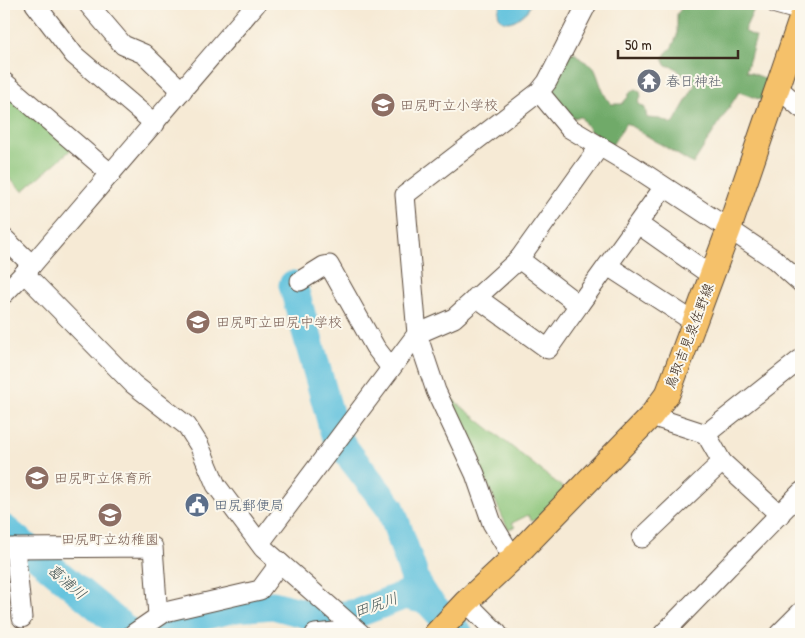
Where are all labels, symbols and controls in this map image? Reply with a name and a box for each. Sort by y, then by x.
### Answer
scale bar [618,28,738,60]
text: 50 m [625,34,652,55]
temple icon: 春日神社 [636,68,662,94]
place label: 春日神社 [666,71,722,90]
school or university icon: 田尻町立小学校 [370,92,396,118]
place label: 田尻町立小学校 [400,95,498,114]
street label: 鳥取吉見泉佐野線 [660,280,717,392]
school or university icon: 田尻町立田尻中学校 [185,309,211,335]
place label: 田尻町立田尻中学校 [216,312,342,331]
school or university icon: 田尻町立保育所 [24,465,50,491]
place label: 田尻町立保育所 [54,468,152,487]
public building icon: 田尻郵便局 [184,492,210,518]
place label: 田尻郵便局 [214,495,284,514]
school or university icon: 田尻町立幼稚園 [97,502,123,528]
place label: 田尻町立幼稚園 [61,529,159,548]
water label: 葛浦川 [43,559,91,604]
water label: 田尻川 [351,587,401,622]

